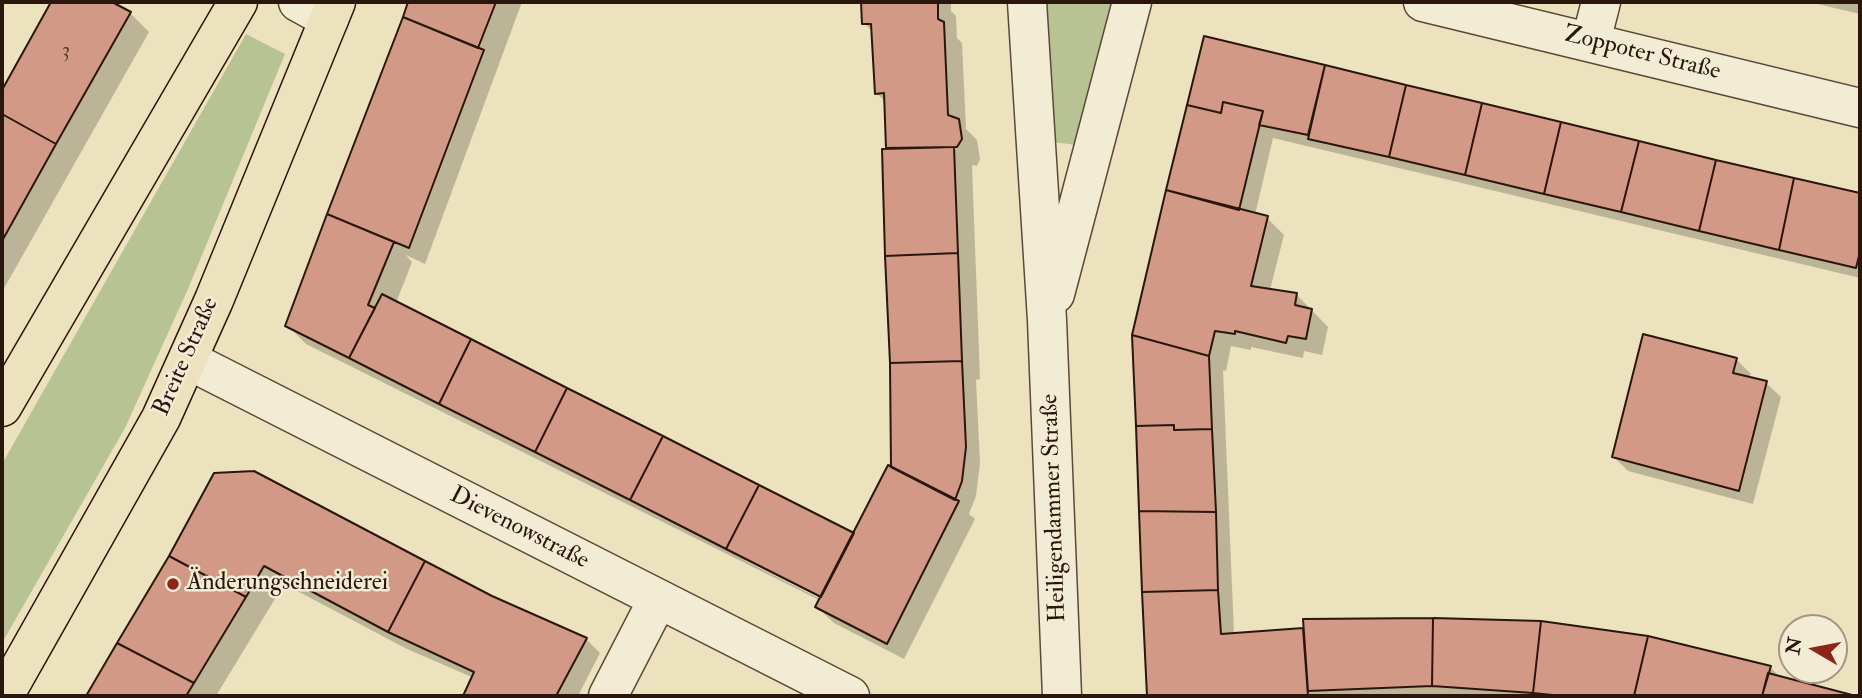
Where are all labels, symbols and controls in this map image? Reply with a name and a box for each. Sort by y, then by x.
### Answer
street label: Zoppoter Straße [1561,21,1723,87]
house number: 3 [62,38,70,64]
street label: Breite Straße [148,293,226,421]
street label: Heiligendammer Straße [1037,393,1073,623]
street label: Dievenowstraße [445,482,593,576]
place label: Änderungschneiderei [187,570,388,598]
marker: Änderungschneiderei [165,576,181,592]
north arrow [1778,614,1848,684]
text: N [1781,635,1808,656]

